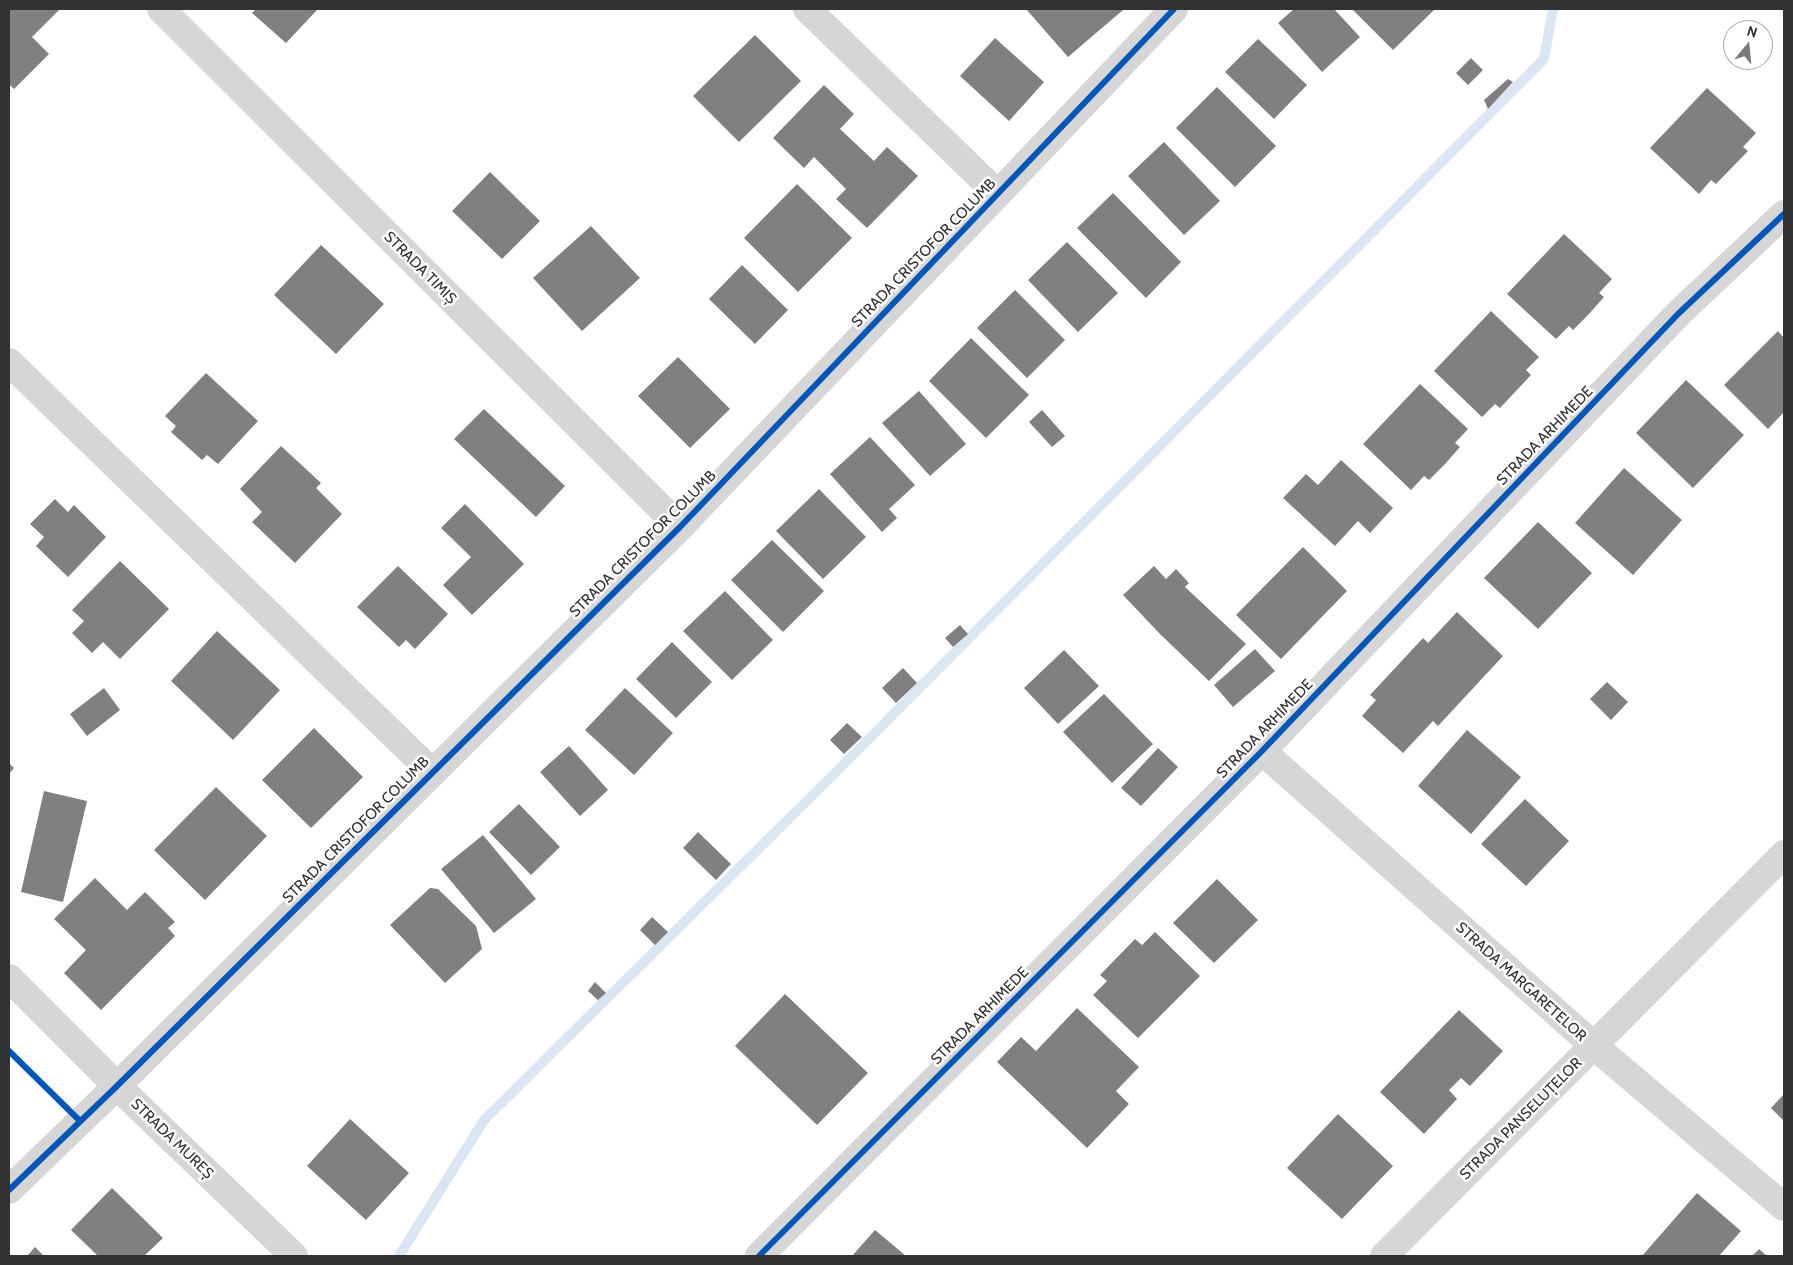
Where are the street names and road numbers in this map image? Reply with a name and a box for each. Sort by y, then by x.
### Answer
street label: STRADA CRISTOFOR COLUMB [848,175,1000,331]
street label: STRADA TIMIȘ [380,228,460,308]
street label: STRADA ARHIMEDE [1493,383,1597,489]
street label: STRADA CRISTOFOR COLUMB [566,467,720,621]
street label: STRADA ARHIMEDE [1213,676,1317,782]
street label: STRADA CRISTOFOR COLUMB [279,753,433,907]
street label: STRADA MARGARETELOR [1452,919,1590,1045]
street label: STRADA ARHIMEDE [927,963,1033,1069]
street label: STRADA PANSELUȚELOR [1456,1054,1586,1184]
street label: STRADA MUREȘ [127,1095,217,1183]

